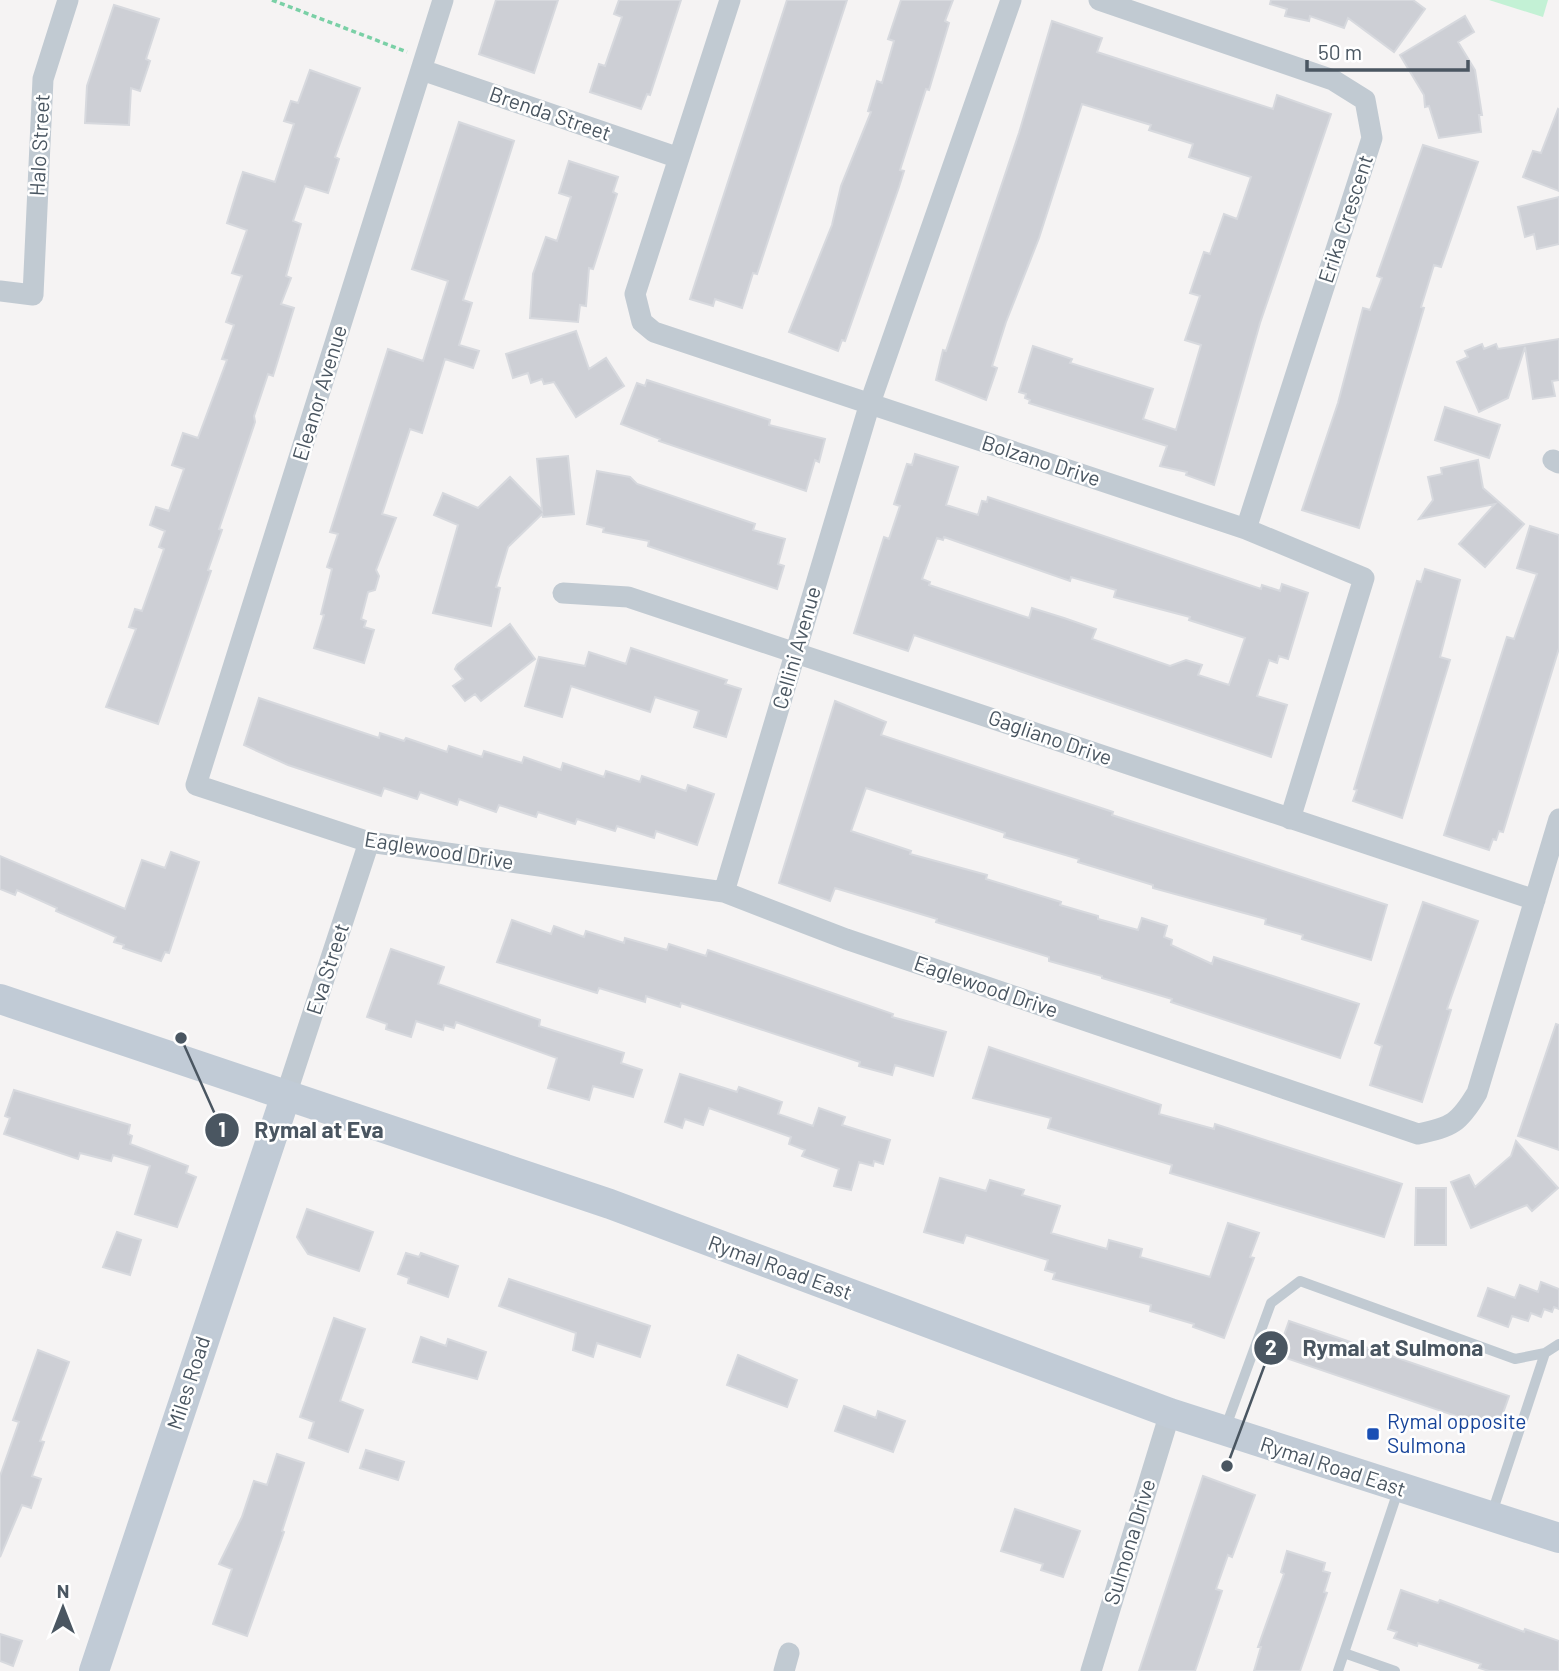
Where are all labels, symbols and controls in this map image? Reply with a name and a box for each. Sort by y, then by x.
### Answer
scale bar [1307,28,1468,72]
text: 50 m [1318,39,1362,64]
street label: Brenda Street [486,80,615,145]
street label: Halo Street [23,93,54,197]
street label: Erika Crescent [1312,151,1377,286]
street label: Eleanor Avenue [286,322,351,463]
street label: Bolzano Drive [979,429,1104,490]
street label: Cellini Avenue [766,583,825,712]
street label: Gagliano Drive [985,704,1116,769]
street label: Eaglewood Drive [363,825,516,874]
street label: Eva Street [300,920,353,1017]
street label: Eaglewood Drive [911,949,1062,1022]
callout: Rymal at Eva [205,1108,397,1152]
text: Rymal at Eva [254,1115,384,1143]
text: 1 [218,1116,226,1141]
street label: Rymal Road East [705,1229,856,1304]
callout: Rymal at Sulmona [1254,1326,1498,1370]
street label: Miles Road [161,1333,214,1432]
text: Rymal at Sulmona [1302,1333,1484,1361]
text: 2 [1265,1334,1277,1359]
place label: Rymal opposite Sulmona [1387,1408,1527,1457]
marker: Rymal opposite Sulmona [1365,1426,1381,1442]
street label: Rymal Road East [1258,1430,1409,1501]
street label: Sulmona Drive [1098,1476,1160,1607]
north arrow [28,1573,98,1643]
text: N [57,1579,69,1602]

